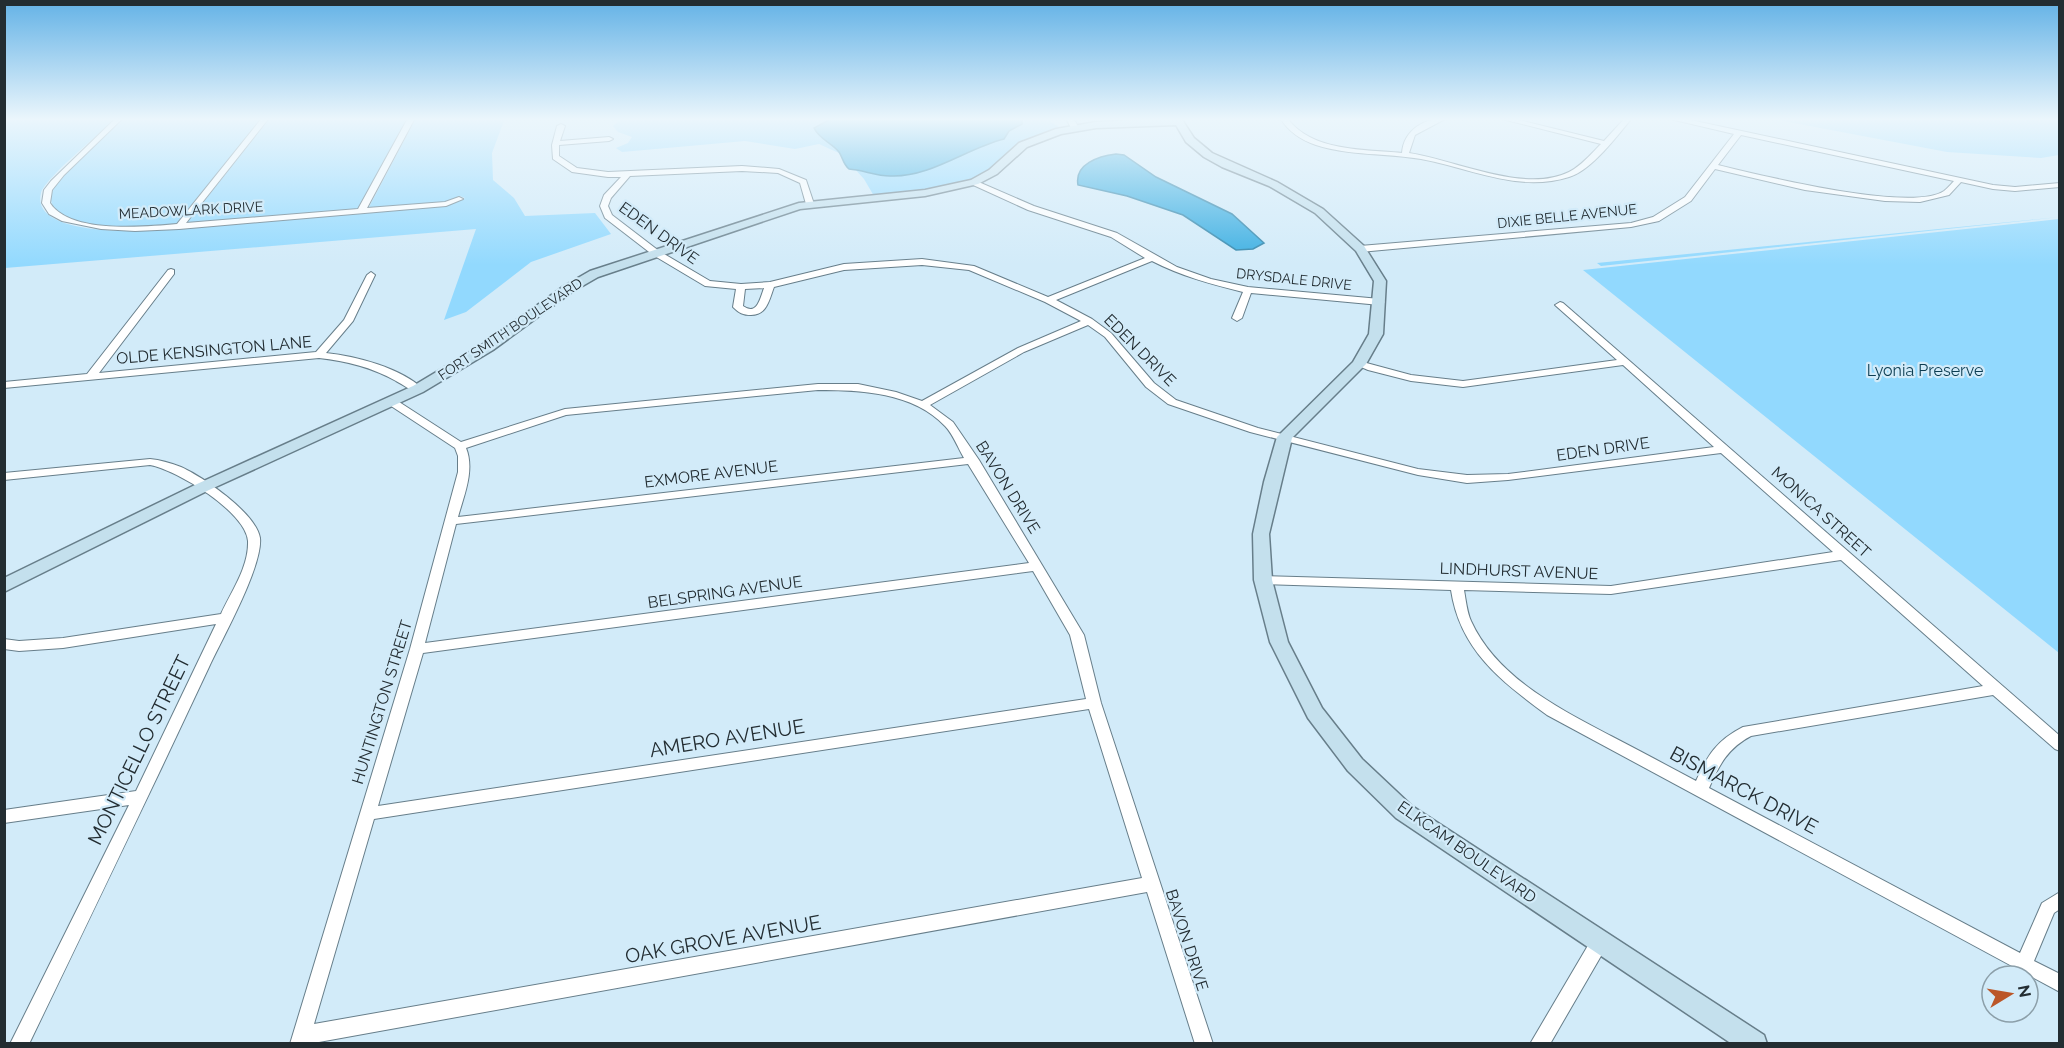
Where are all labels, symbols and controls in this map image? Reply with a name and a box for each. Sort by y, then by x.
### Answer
street label: MEADOWLARK DRIVE [118,198,264,222]
street label: EDEN DRIVE [615,198,703,268]
street label: DIXIE BELLE AVENUE [1496,201,1638,231]
street label: DRYSDALE DRIVE [1235,265,1353,293]
street label: FORT SMITH BOULEVARD [435,275,585,383]
street label: EDEN DRIVE [1100,310,1180,390]
street label: OLDE KENSINGTON LANE [115,332,313,368]
park label: Lyonia Preserve [1867,361,1983,380]
street label: EDEN DRIVE [1555,433,1651,465]
street label: BAVON DRIVE [972,437,1044,537]
street label: EXMORE AVENUE [643,456,779,492]
street label: MONICA STREET [1768,463,1875,562]
street label: LINDHURST AVENUE [1439,559,1599,583]
street label: BELSPRING AVENUE [647,572,804,612]
street label: HUNTINGTON STREET [348,617,416,786]
street label: MONTICELLO STREET [83,651,195,849]
street label: AMERO AVENUE [648,714,806,762]
street label: BISMARCK DRIVE [1666,741,1822,839]
street label: ELKCAM BOULEVARD [1394,797,1540,907]
street label: BAVON DRIVE [1162,887,1212,993]
street label: OAK GROVE AVENUE [623,910,823,968]
north arrow [1980,964,2040,1024]
text: N [2014,983,2035,999]

